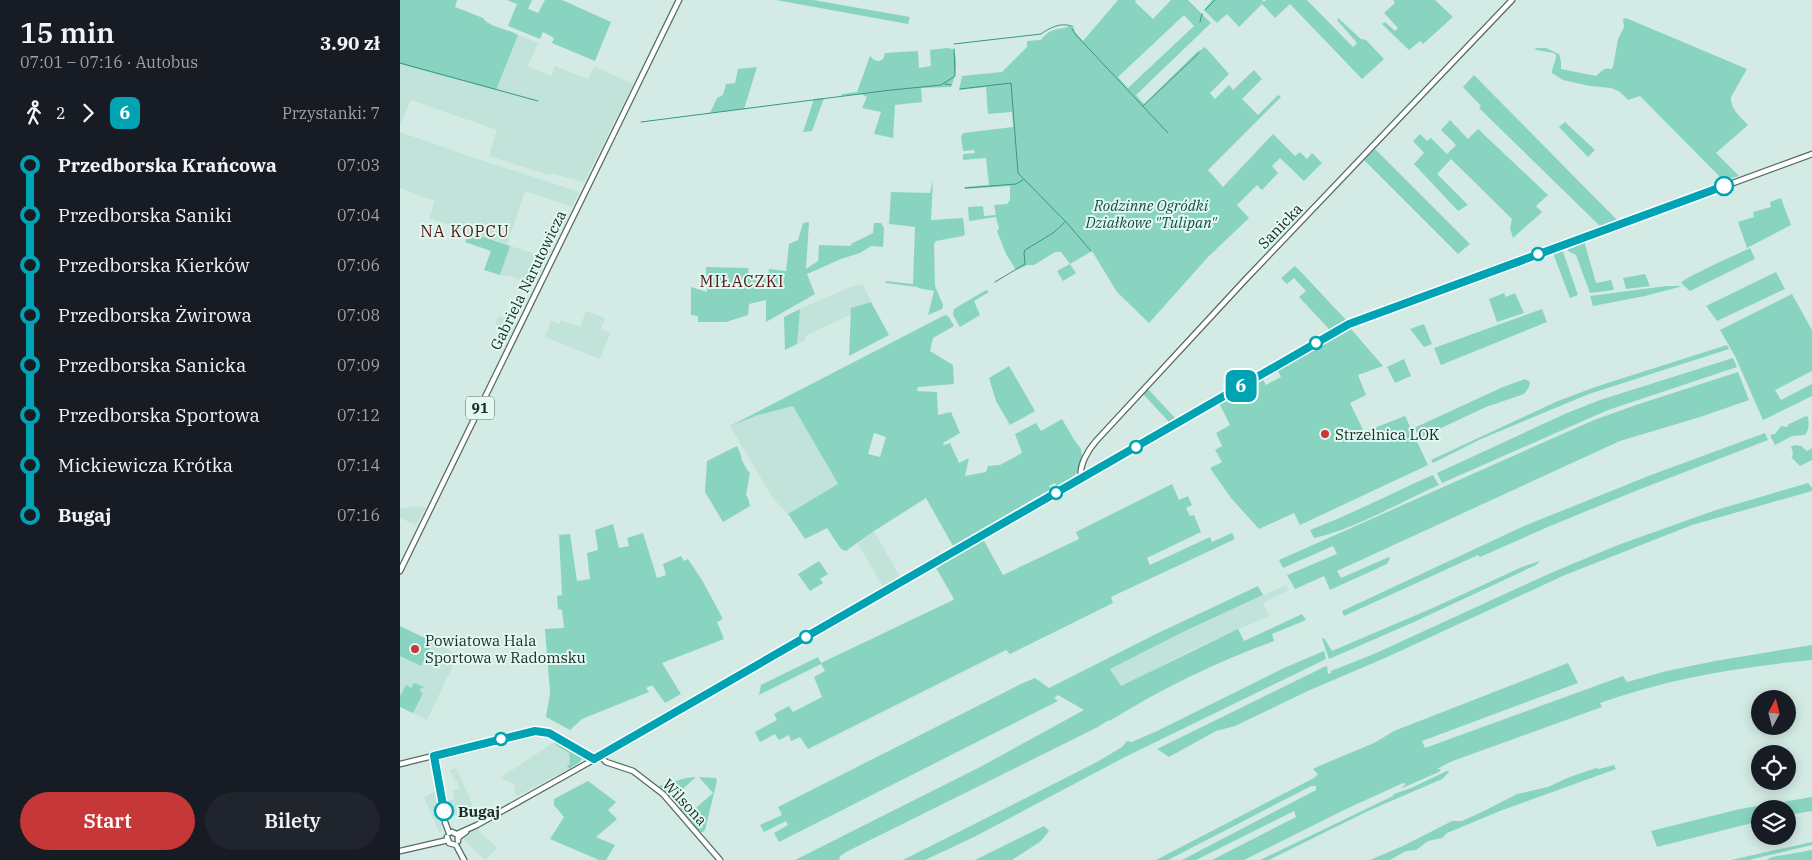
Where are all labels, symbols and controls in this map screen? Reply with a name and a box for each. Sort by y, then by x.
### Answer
text: 15 min [20,14,115,51]
text: 3.90 zł [320,31,380,55]
text: 07:01 – 07:16 · Autobus [20,52,198,72]
icon: walk [20,99,48,127]
icon: forward [74,99,102,127]
text: 6 [120,101,130,124]
text: 2 [56,103,66,123]
text: Przystanki: 7 [282,103,380,123]
text: Przedborska Krańcowa [58,153,277,177]
text: 07:03 [337,155,380,175]
unlabelled marker [1714,176,1734,196]
park label: Rodzinne Ogródki Działkowe "Tulipan" [1084,196,1218,232]
street label: Sanicka [1254,199,1306,253]
text: Przedborska Saniki [58,203,232,227]
text: 07:04 [337,205,380,225]
street label: Gabriela Narutowicza [486,207,570,353]
district label: NA KOPCU [420,221,510,241]
unlabelled marker [1531,247,1545,261]
text: Przedborska Kierków [58,253,250,277]
text: 07:06 [337,255,380,275]
district label: MIŁACZKI [700,271,785,291]
text: Przedborska Żwirowa [58,303,252,327]
text: 07:08 [337,305,380,325]
unlabelled marker [1309,336,1323,350]
text: Przedborska Sanicka [58,353,246,377]
text: 07:09 [337,355,380,375]
line badge: 6 [1225,370,1257,402]
text: 6 [1236,374,1246,397]
road number: 91 [466,396,494,419]
text: Przedborska Sportowa [58,403,260,427]
text: 07:12 [337,405,380,425]
place label: Strzelnica LOK [1335,425,1440,444]
marker: Strzelnica LOK [1319,428,1331,440]
unlabelled marker [1129,440,1143,454]
text: Mickiewicza Krótka [58,453,233,477]
text: 07:14 [337,455,380,475]
unlabelled marker [1049,486,1063,500]
text: Bugaj [58,503,111,527]
text: 07:16 [337,505,380,525]
unlabelled marker [799,630,813,644]
place label: Powiatowa Hala Sportowa w Radomsku [425,631,586,667]
marker: Powiatowa Hala Sportowa w Radomsku [409,643,421,655]
north arrow [1751,690,1796,735]
map controls [1751,690,1796,845]
unlabelled marker [494,732,508,746]
button: locate [1751,745,1796,790]
street label: Wilsona [659,775,711,829]
button: Start [20,792,195,850]
button: Bilety [205,792,380,850]
button: layers [1751,800,1796,845]
marker: Bugaj [434,801,454,821]
place label: Bugaj [458,802,500,821]

